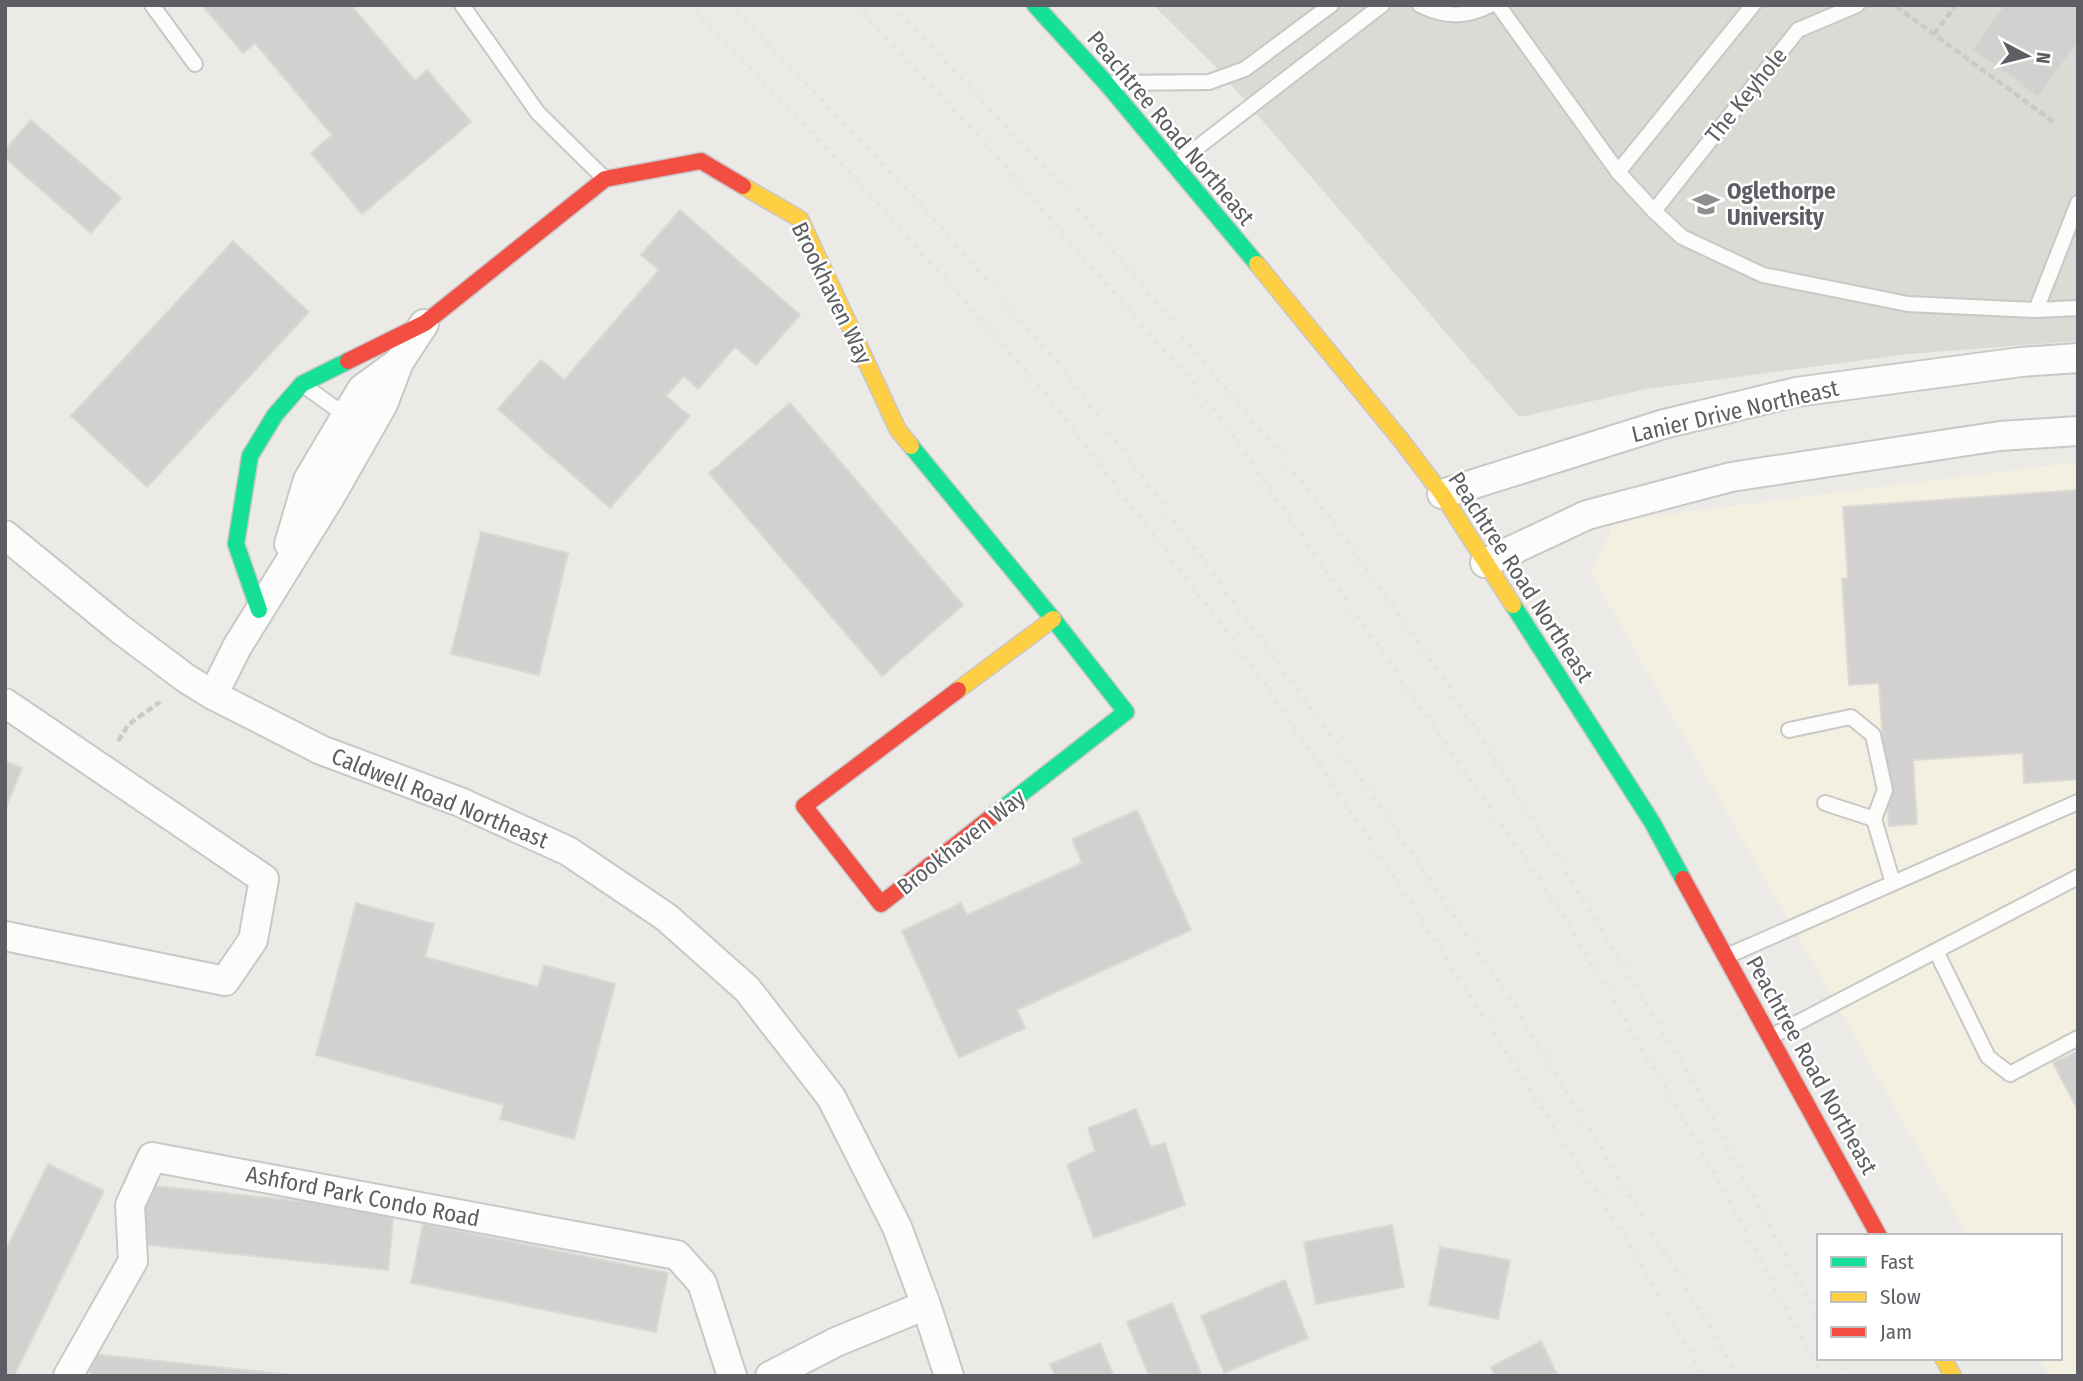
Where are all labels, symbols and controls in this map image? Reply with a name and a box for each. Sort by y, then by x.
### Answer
north arrow [1992,21,2062,91]
street label: Peachtree Road Northeast [1081,25,1261,231]
street label: The Keyhole [1699,42,1793,148]
text: N [2031,51,2055,65]
place label: Oglethorpe University [1727,177,1836,231]
school or university icon: Oglethorpe University [1691,189,1721,219]
street label: Brookhaven Way [786,217,879,369]
street label: Lanier Drive Northeast [1629,373,1842,448]
street label: Peachtree Road Northeast [1442,467,1600,688]
street label: Caldwell Road Northeast [328,742,553,854]
street label: Brookhaven Way [891,783,1031,901]
street label: Peachtree Road Northeast [1740,951,1884,1179]
street label: Ashford Park Condo Road [244,1160,482,1232]
legend [1817,1234,2062,1360]
text: Fast [1880,1249,1914,1275]
text: Slow [1880,1284,1921,1310]
text: Jam [1880,1319,1912,1345]

